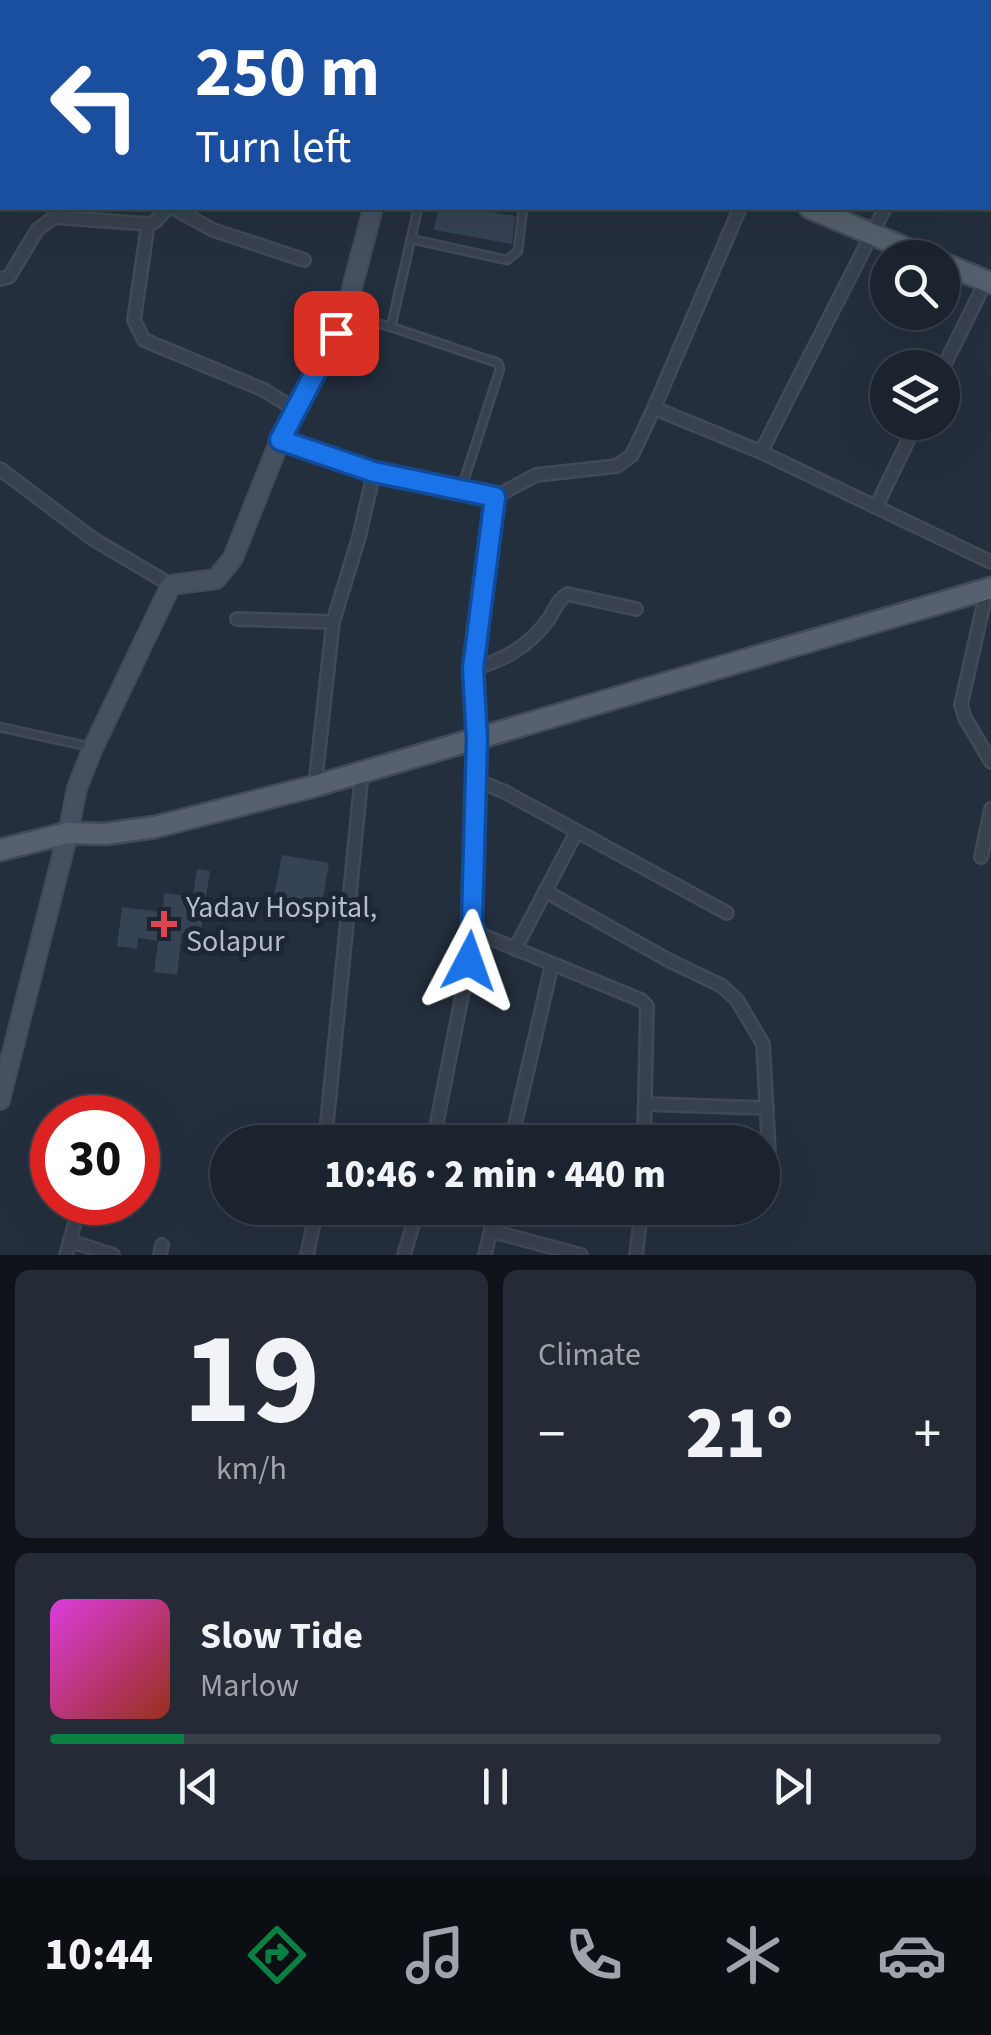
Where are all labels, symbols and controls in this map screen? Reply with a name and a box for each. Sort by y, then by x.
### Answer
text: 250 m [195,23,380,123]
icon: left [30,40,160,170]
text: Turn left [195,116,351,180]
map controls [870,240,960,440]
button: search [870,240,960,330]
pin [294,291,379,376]
icon: arrive [309,306,364,361]
button: layers [870,350,960,440]
place label: Yadav Hospital, Solapur [185,886,377,963]
position arrow [417,909,521,1013]
marker: Yadav Hospital, Solapur [151,911,177,937]
speed limit sign: 30 [30,1095,160,1225]
text: 10:46 · 2 min · 440 m [324,1148,666,1202]
text: 19 [183,1288,320,1473]
text: Climate [538,1332,641,1378]
text: 21° [686,1380,793,1487]
text: − [538,1396,565,1474]
text: + [914,1396,941,1474]
text: km/h [216,1446,287,1492]
text: Slow Tide [200,1609,363,1663]
text: Marlow [200,1663,299,1709]
icon: previous [171,1759,226,1814]
icon: pause [468,1759,523,1814]
icon: next [765,1759,820,1814]
icon: directions [242,1920,312,1990]
icon: music [400,1920,470,1990]
icon: phone [559,1920,629,1990]
icon: climate [718,1920,788,1990]
icon: car [877,1920,947,1990]
text: 10:44 [44,1923,153,1987]

